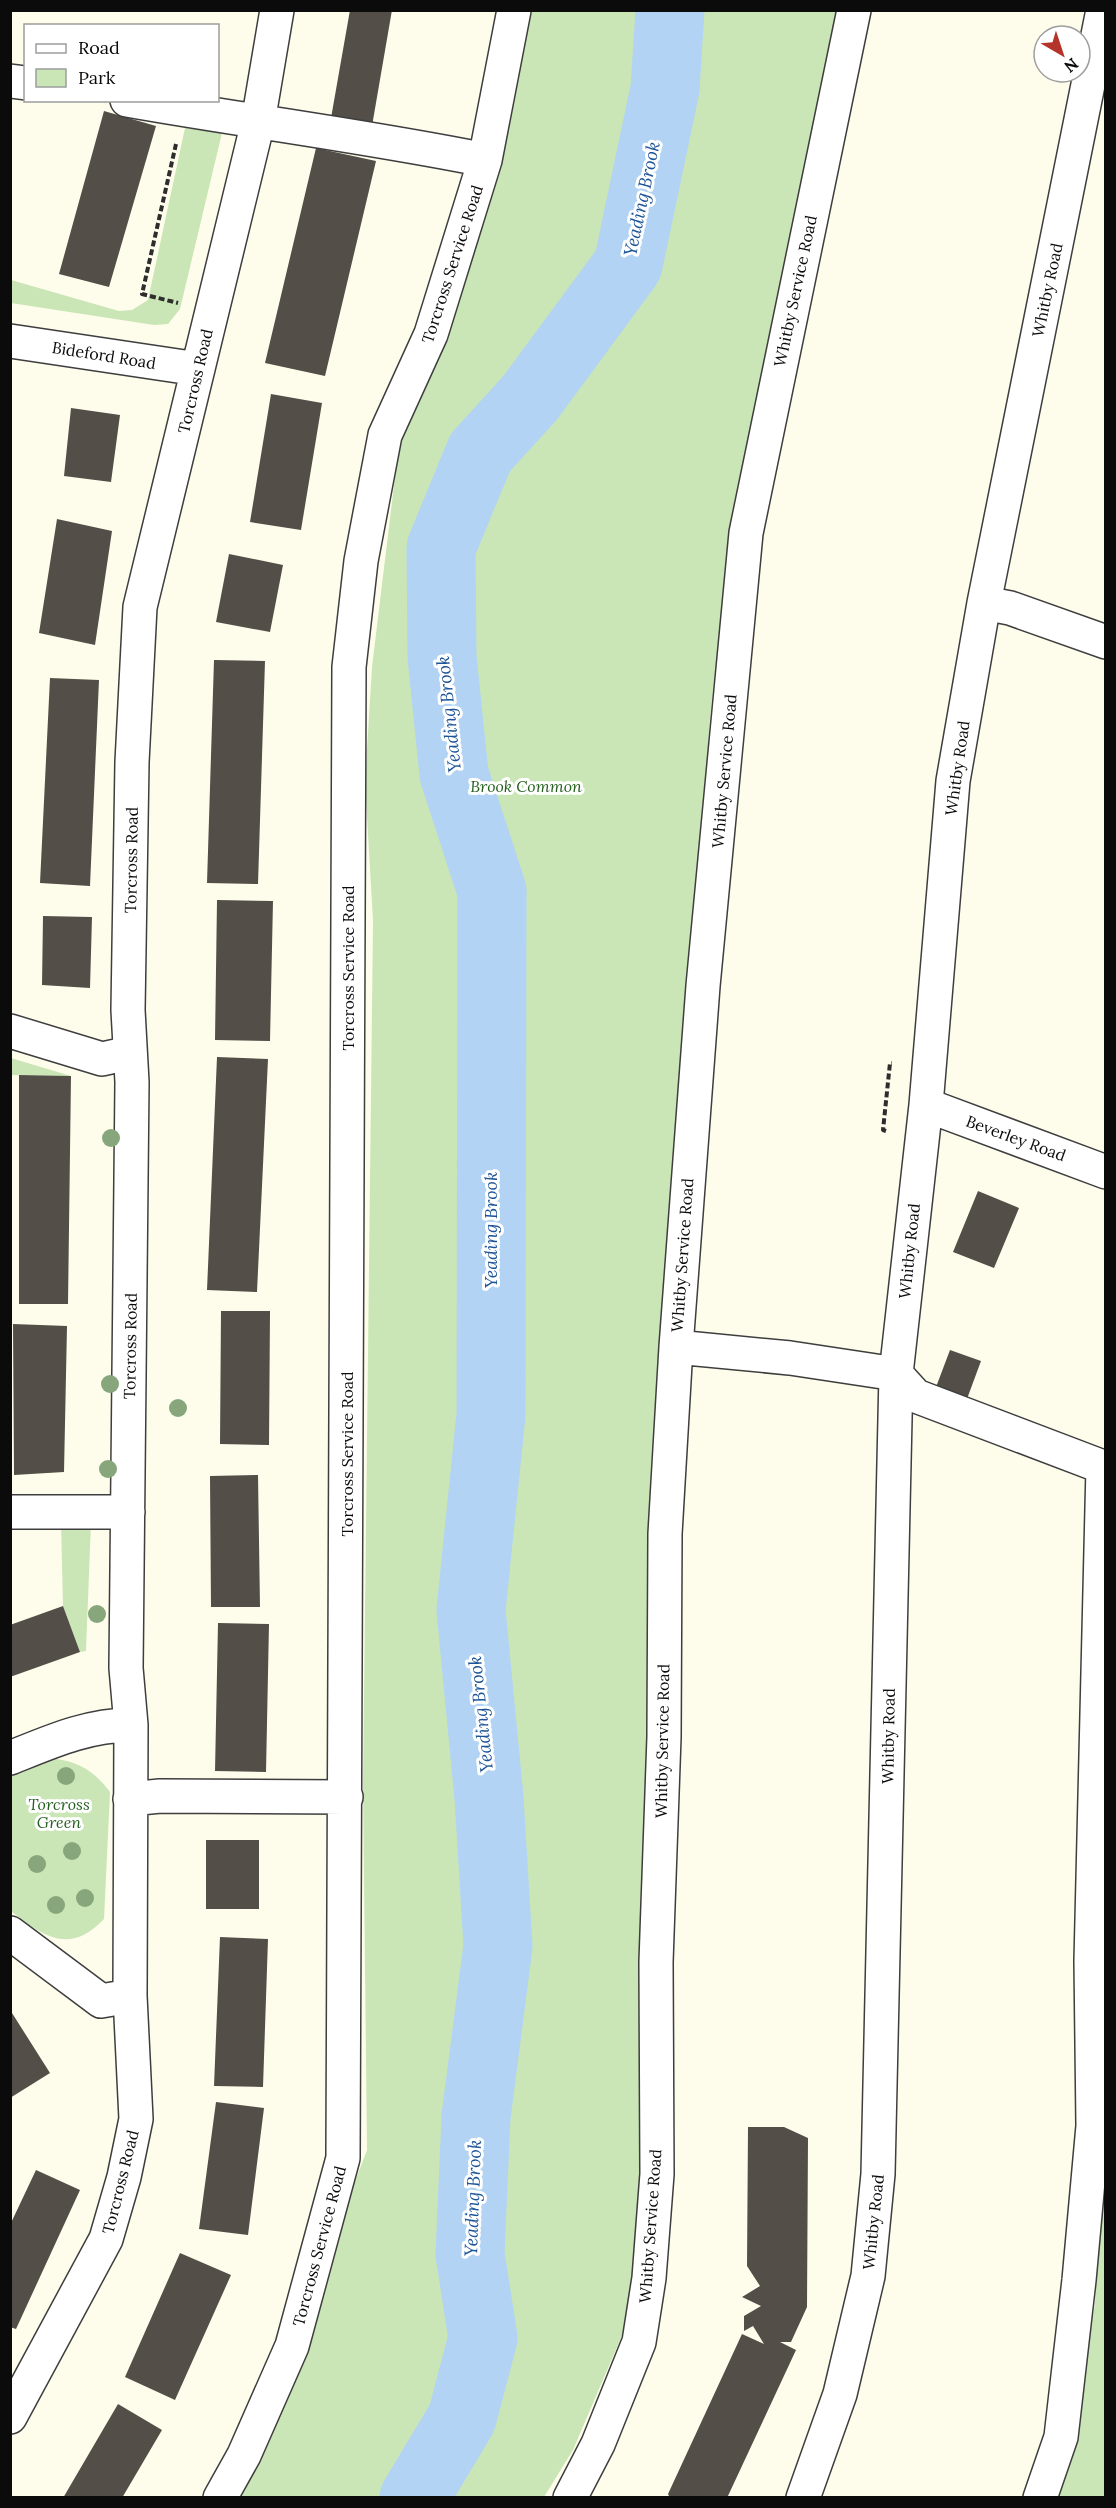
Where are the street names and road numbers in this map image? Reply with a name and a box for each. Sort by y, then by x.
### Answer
street label: Torcross Service Road [417,182,487,346]
street label: Whitby Service Road [769,213,821,369]
street label: Whitby Road [1027,241,1067,339]
street label: Torcross Road [173,326,217,435]
street label: Bideford Road [51,337,158,373]
street label: Whitby Service Road [707,693,741,849]
street label: Whitby Road [940,719,974,817]
street label: Torcross Road [120,806,142,913]
street label: Torcross Service Road [338,885,358,1051]
street label: Beverley Road [963,1111,1069,1165]
street label: Whitby Service Road [667,1177,697,1333]
street label: Whitby Road [894,1202,924,1300]
street label: Torcross Road [119,1292,141,1399]
street label: Torcross Service Road [337,1371,357,1537]
street label: Whitby Service Road [651,1663,673,1818]
street label: Whitby Road [877,1688,899,1784]
street label: Torcross Road [97,2128,143,2236]
street label: Whitby Service Road [635,2148,665,2304]
street label: Torcross Service Road [288,2163,350,2328]
street label: Whitby Road [858,2173,888,2271]

